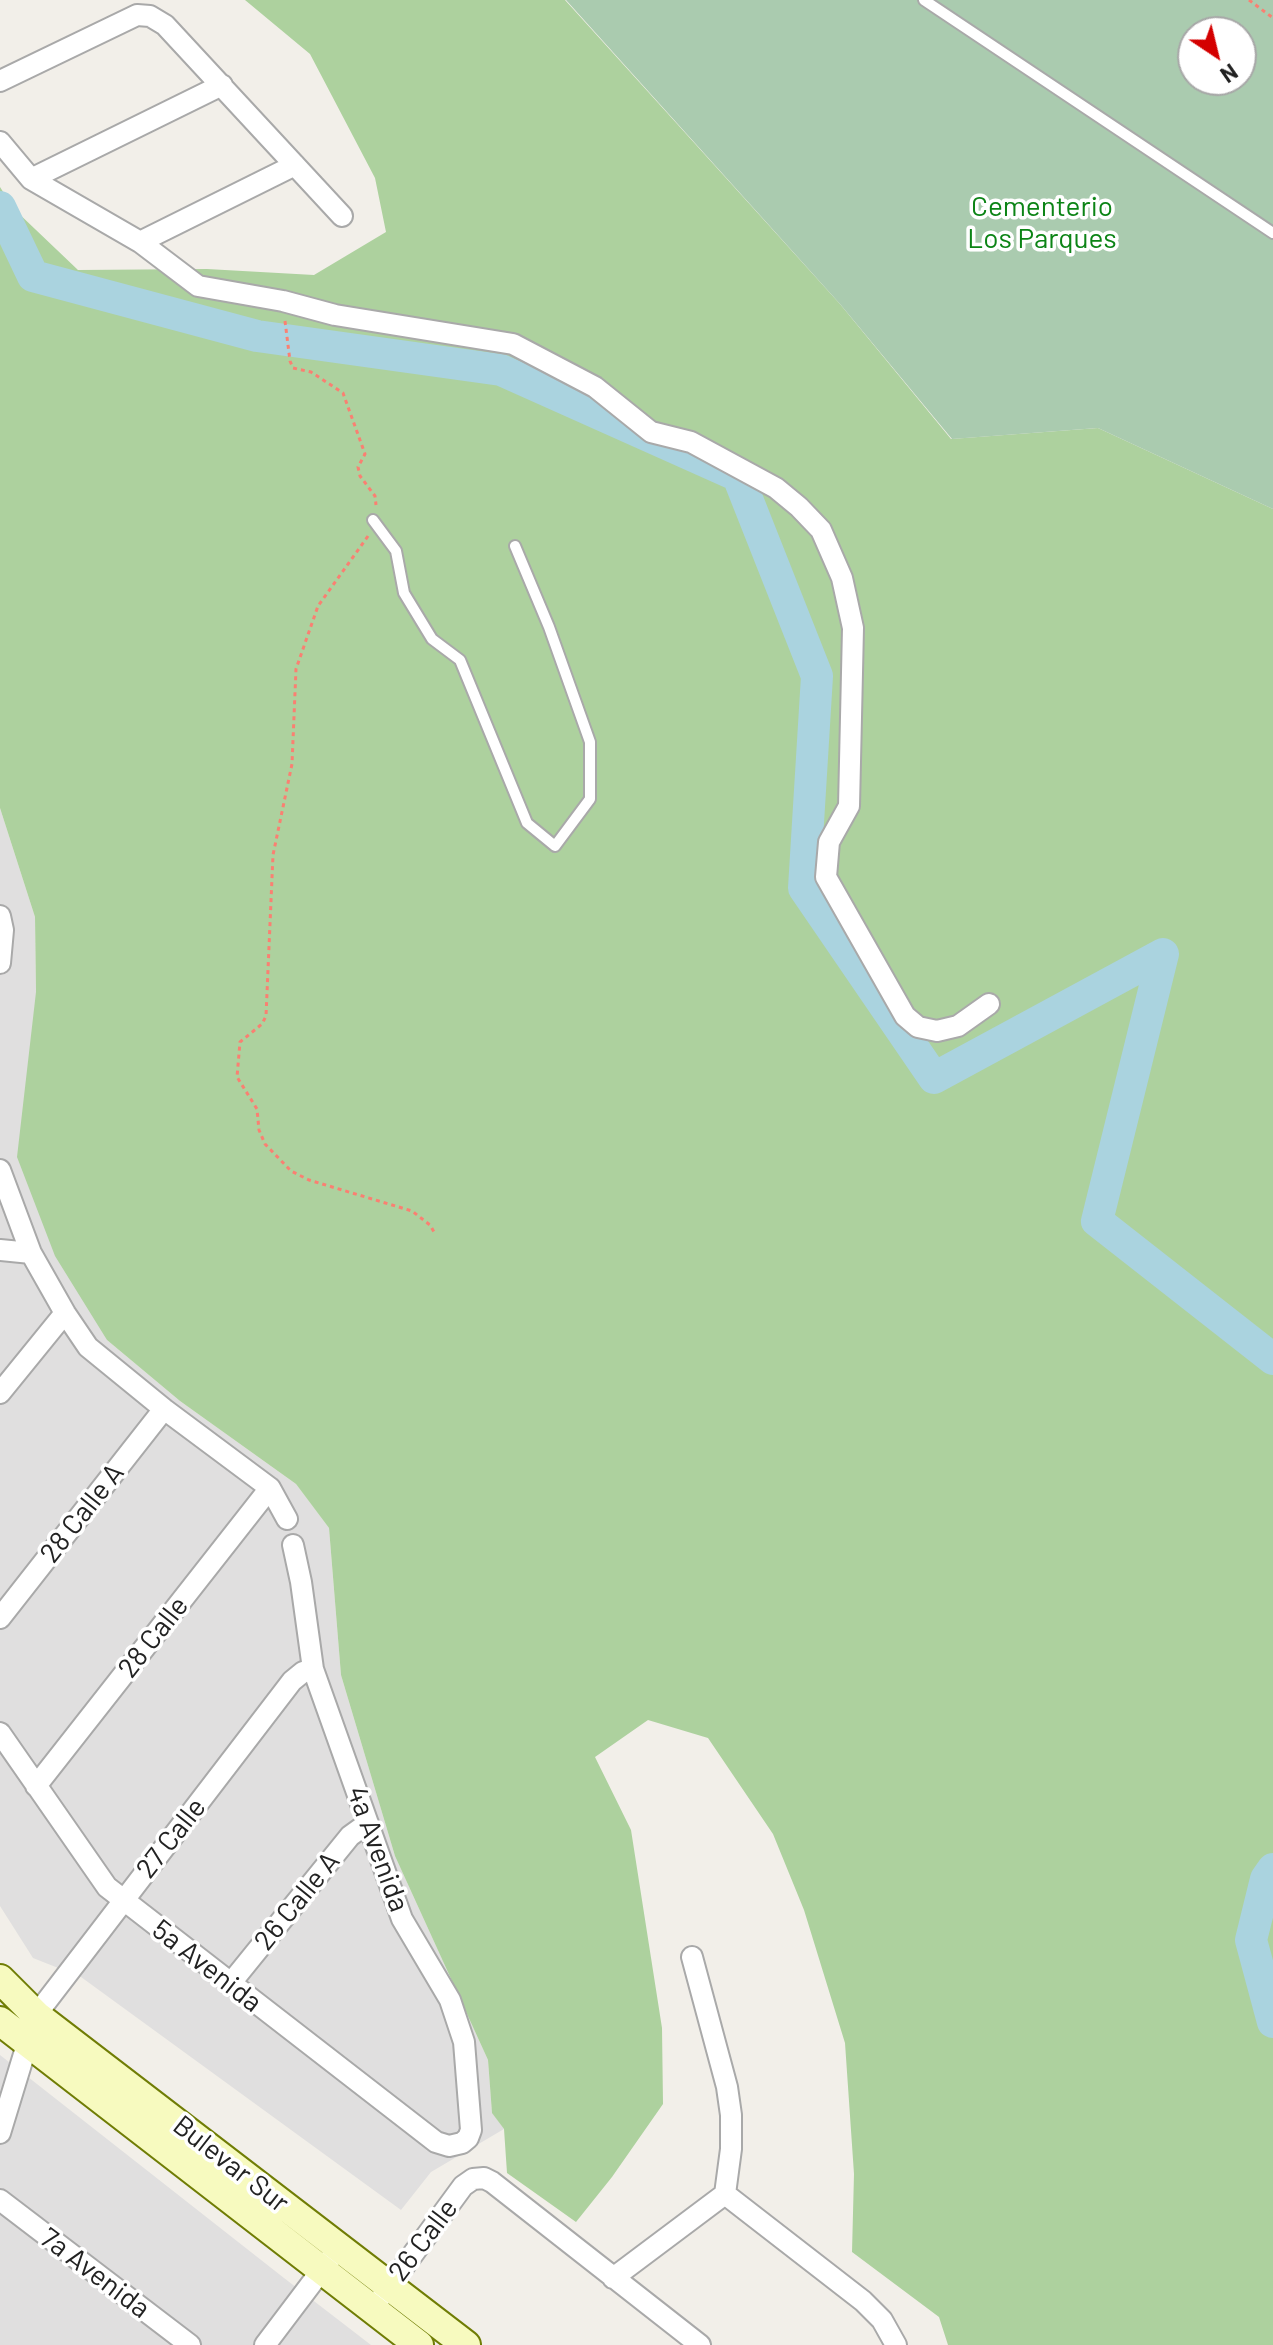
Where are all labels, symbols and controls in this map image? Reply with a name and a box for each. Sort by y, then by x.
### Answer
north arrow [1177,16,1257,96]
text: N [1216,59,1243,89]
park label: Cementerio Los Parques [967,190,1117,256]
street label: 28 Calle A [33,1457,131,1569]
street label: 28 Calle [111,1590,195,1684]
street label: 4a Avenida [340,1782,416,1916]
street label: 27 Calle [129,1791,213,1885]
street label: 26 Calle A [247,1845,347,1957]
street label: 5a Avenida [145,1913,269,2019]
street label: Bulevar Sur [166,2108,296,2220]
street label: 26 Calle [381,2192,465,2288]
street label: 7a Avenida [33,2221,157,2325]

